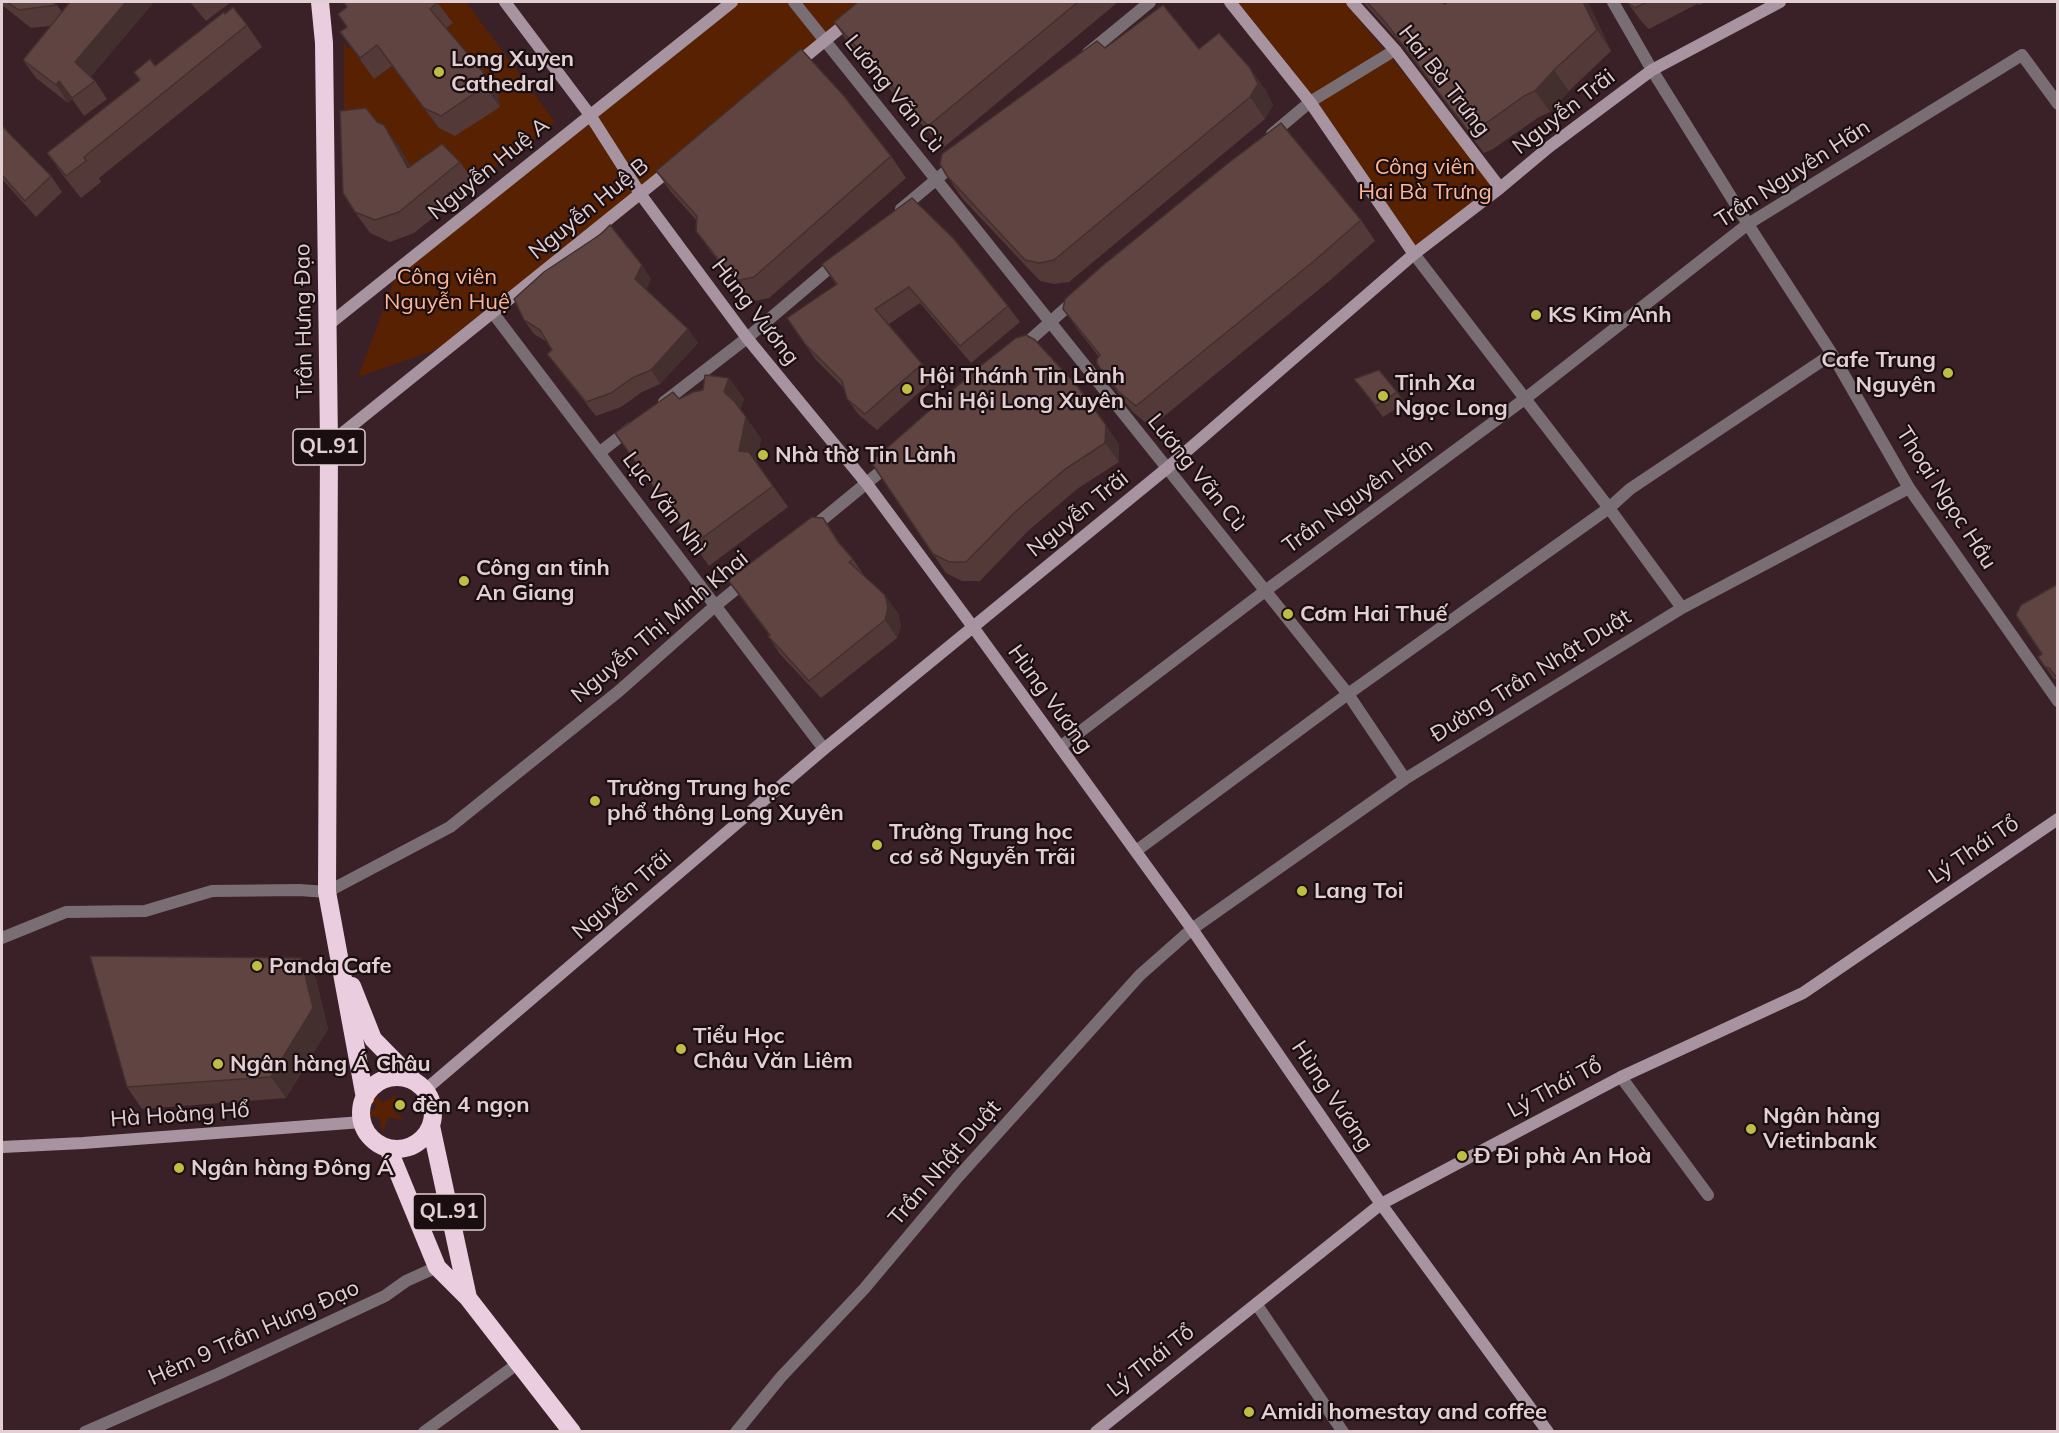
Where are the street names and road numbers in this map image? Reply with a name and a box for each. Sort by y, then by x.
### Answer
street label: Hai Bà Trưng [1393,20,1495,142]
street label: Lương Vãn Cù [839,30,949,158]
street label: Nguyễn Trãi [1508,64,1620,160]
street label: Nguyễn Huệ A [423,112,555,226]
street label: Trần Nguyên Hãn [1711,114,1875,234]
street label: Nguyễn Huệ B [524,153,654,265]
street label: Trần Hưng Đạo [289,243,319,399]
street label: Hùng Vương [705,254,805,370]
street label: Lương Vãn Cù [1142,409,1252,537]
street label: Thoại Ngọc Hầu [1890,422,2002,574]
road number: QL.91 [293,429,365,465]
street label: Trần Nguyên Hãn [1278,433,1438,559]
street label: Lục Văn Nhì [616,447,712,561]
street label: Nguyễn Trãi [1022,465,1134,563]
street label: Nguyễn Thị Minh Khai [566,545,754,709]
street label: Đường Trần Nhật Duật [1426,604,1636,748]
street label: Hùng Vương [1002,640,1098,758]
street label: Lý Thái Tổ [1924,810,2024,890]
street label: Nguyễn Trãi [567,845,677,945]
street label: Hùng Vương [1286,1036,1378,1156]
street label: Lý Thái Tổ [1503,1052,1607,1124]
street label: Trần Nhật Duật [883,1095,1007,1231]
street label: Hà Hoàng Hổ [109,1097,251,1133]
road number: QL.91 [413,1194,485,1230]
street label: Hẻm 9 Trần Hưng Đạo [144,1275,364,1391]
street label: Lý Thái Tổ [1102,1319,1200,1403]

